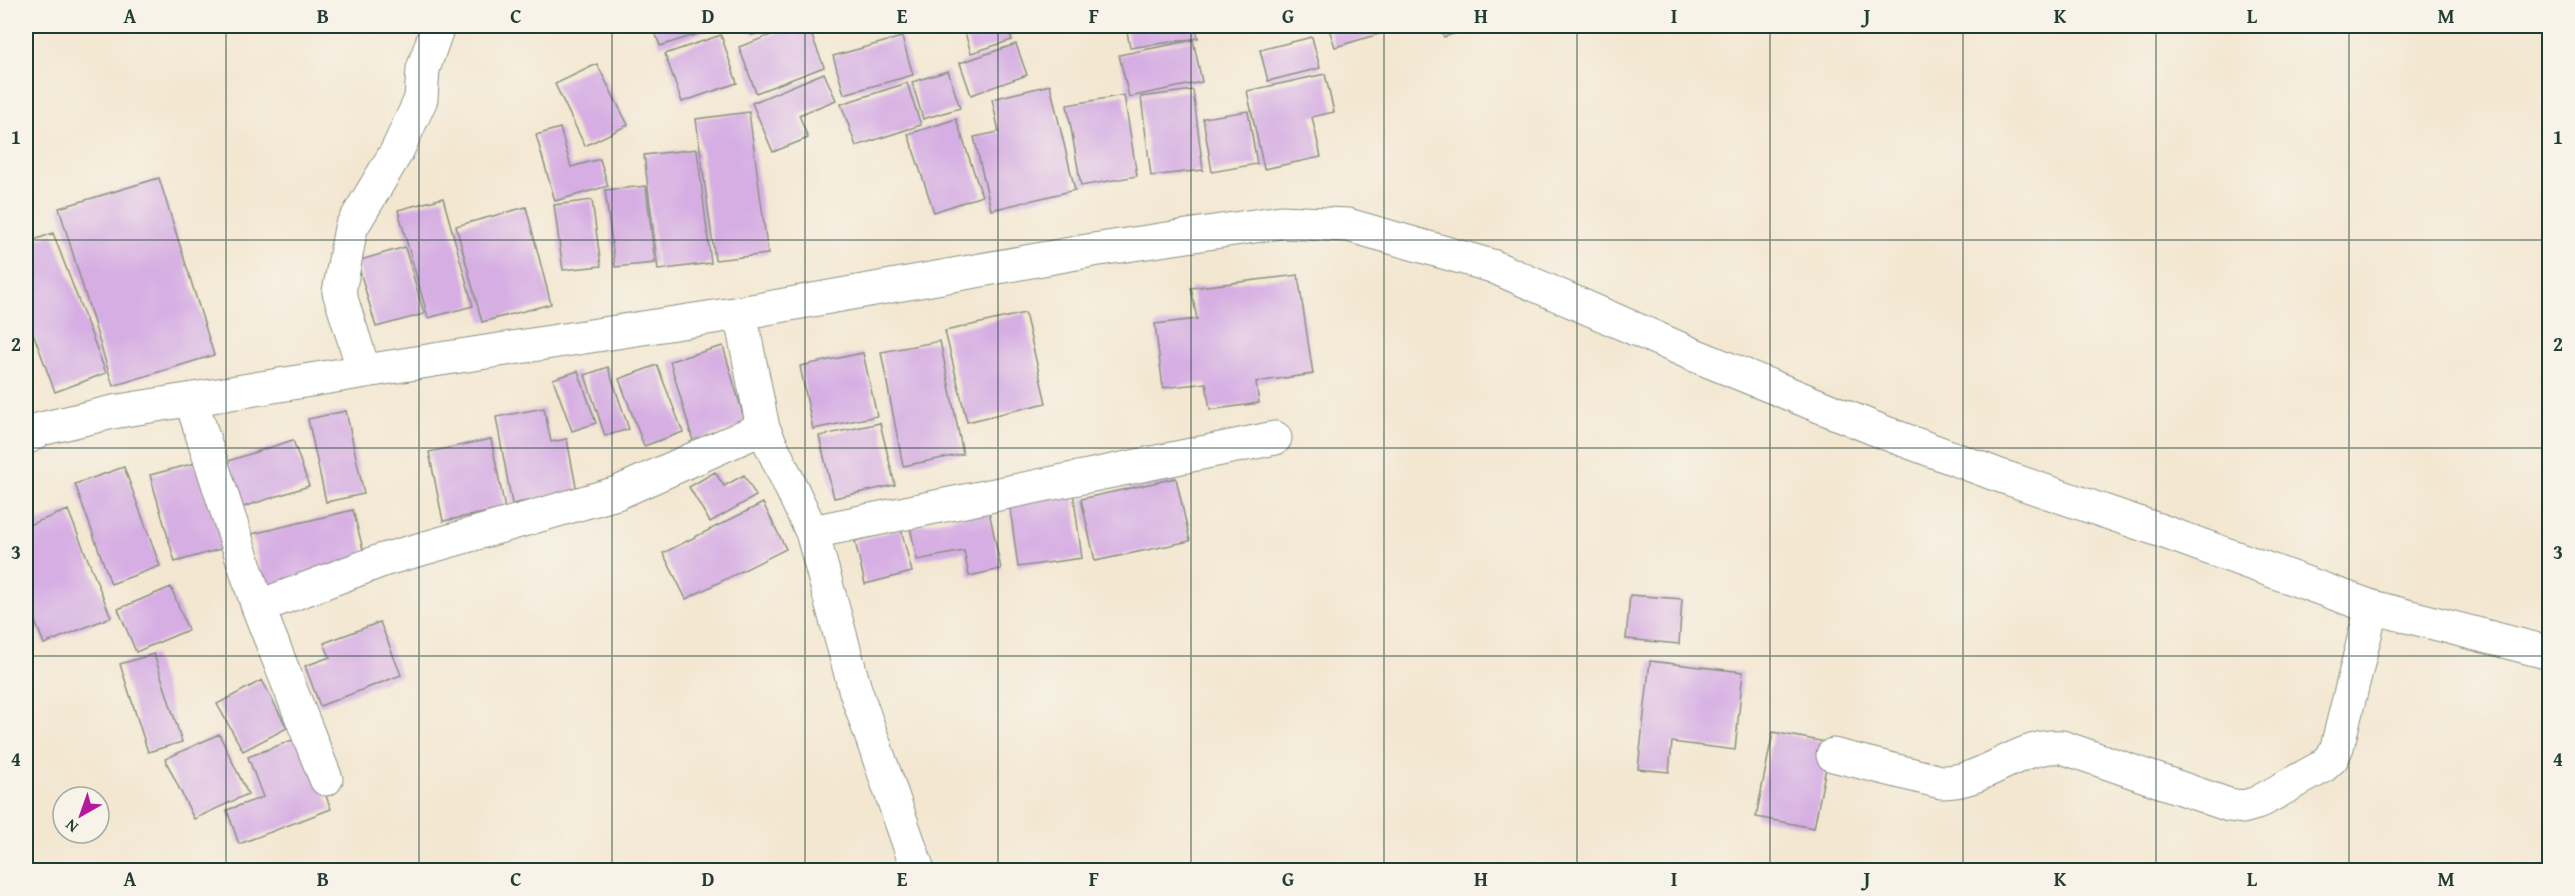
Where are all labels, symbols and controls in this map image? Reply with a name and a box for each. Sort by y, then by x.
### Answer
text: A [124,1,137,30]
text: B [317,1,329,30]
text: C [510,1,522,30]
text: D [701,1,715,30]
text: E [897,1,908,30]
text: F [1089,1,1099,30]
text: G [1282,1,1294,30]
text: H [1474,1,1488,30]
text: I [1671,1,1677,30]
text: J [1861,1,1871,30]
text: K [2054,1,2067,30]
text: L [2247,1,2258,30]
text: M [2437,1,2455,30]
text: 1 [11,122,21,151]
text: 1 [2553,122,2563,151]
text: 2 [11,329,21,358]
text: 2 [2553,329,2563,358]
text: 3 [11,537,21,566]
text: 3 [2553,537,2563,566]
text: 4 [11,744,21,773]
text: 4 [2553,744,2563,773]
north arrow [51,785,111,845]
text: N [59,814,83,839]
text: A [124,864,137,893]
text: B [317,864,329,893]
text: C [510,864,522,893]
text: D [701,864,715,893]
text: E [897,864,908,893]
text: F [1089,864,1099,893]
text: G [1282,864,1294,893]
text: H [1474,864,1488,893]
text: I [1671,864,1677,893]
text: J [1861,864,1871,893]
text: K [2054,864,2067,893]
text: L [2247,864,2258,893]
text: M [2437,864,2455,893]

